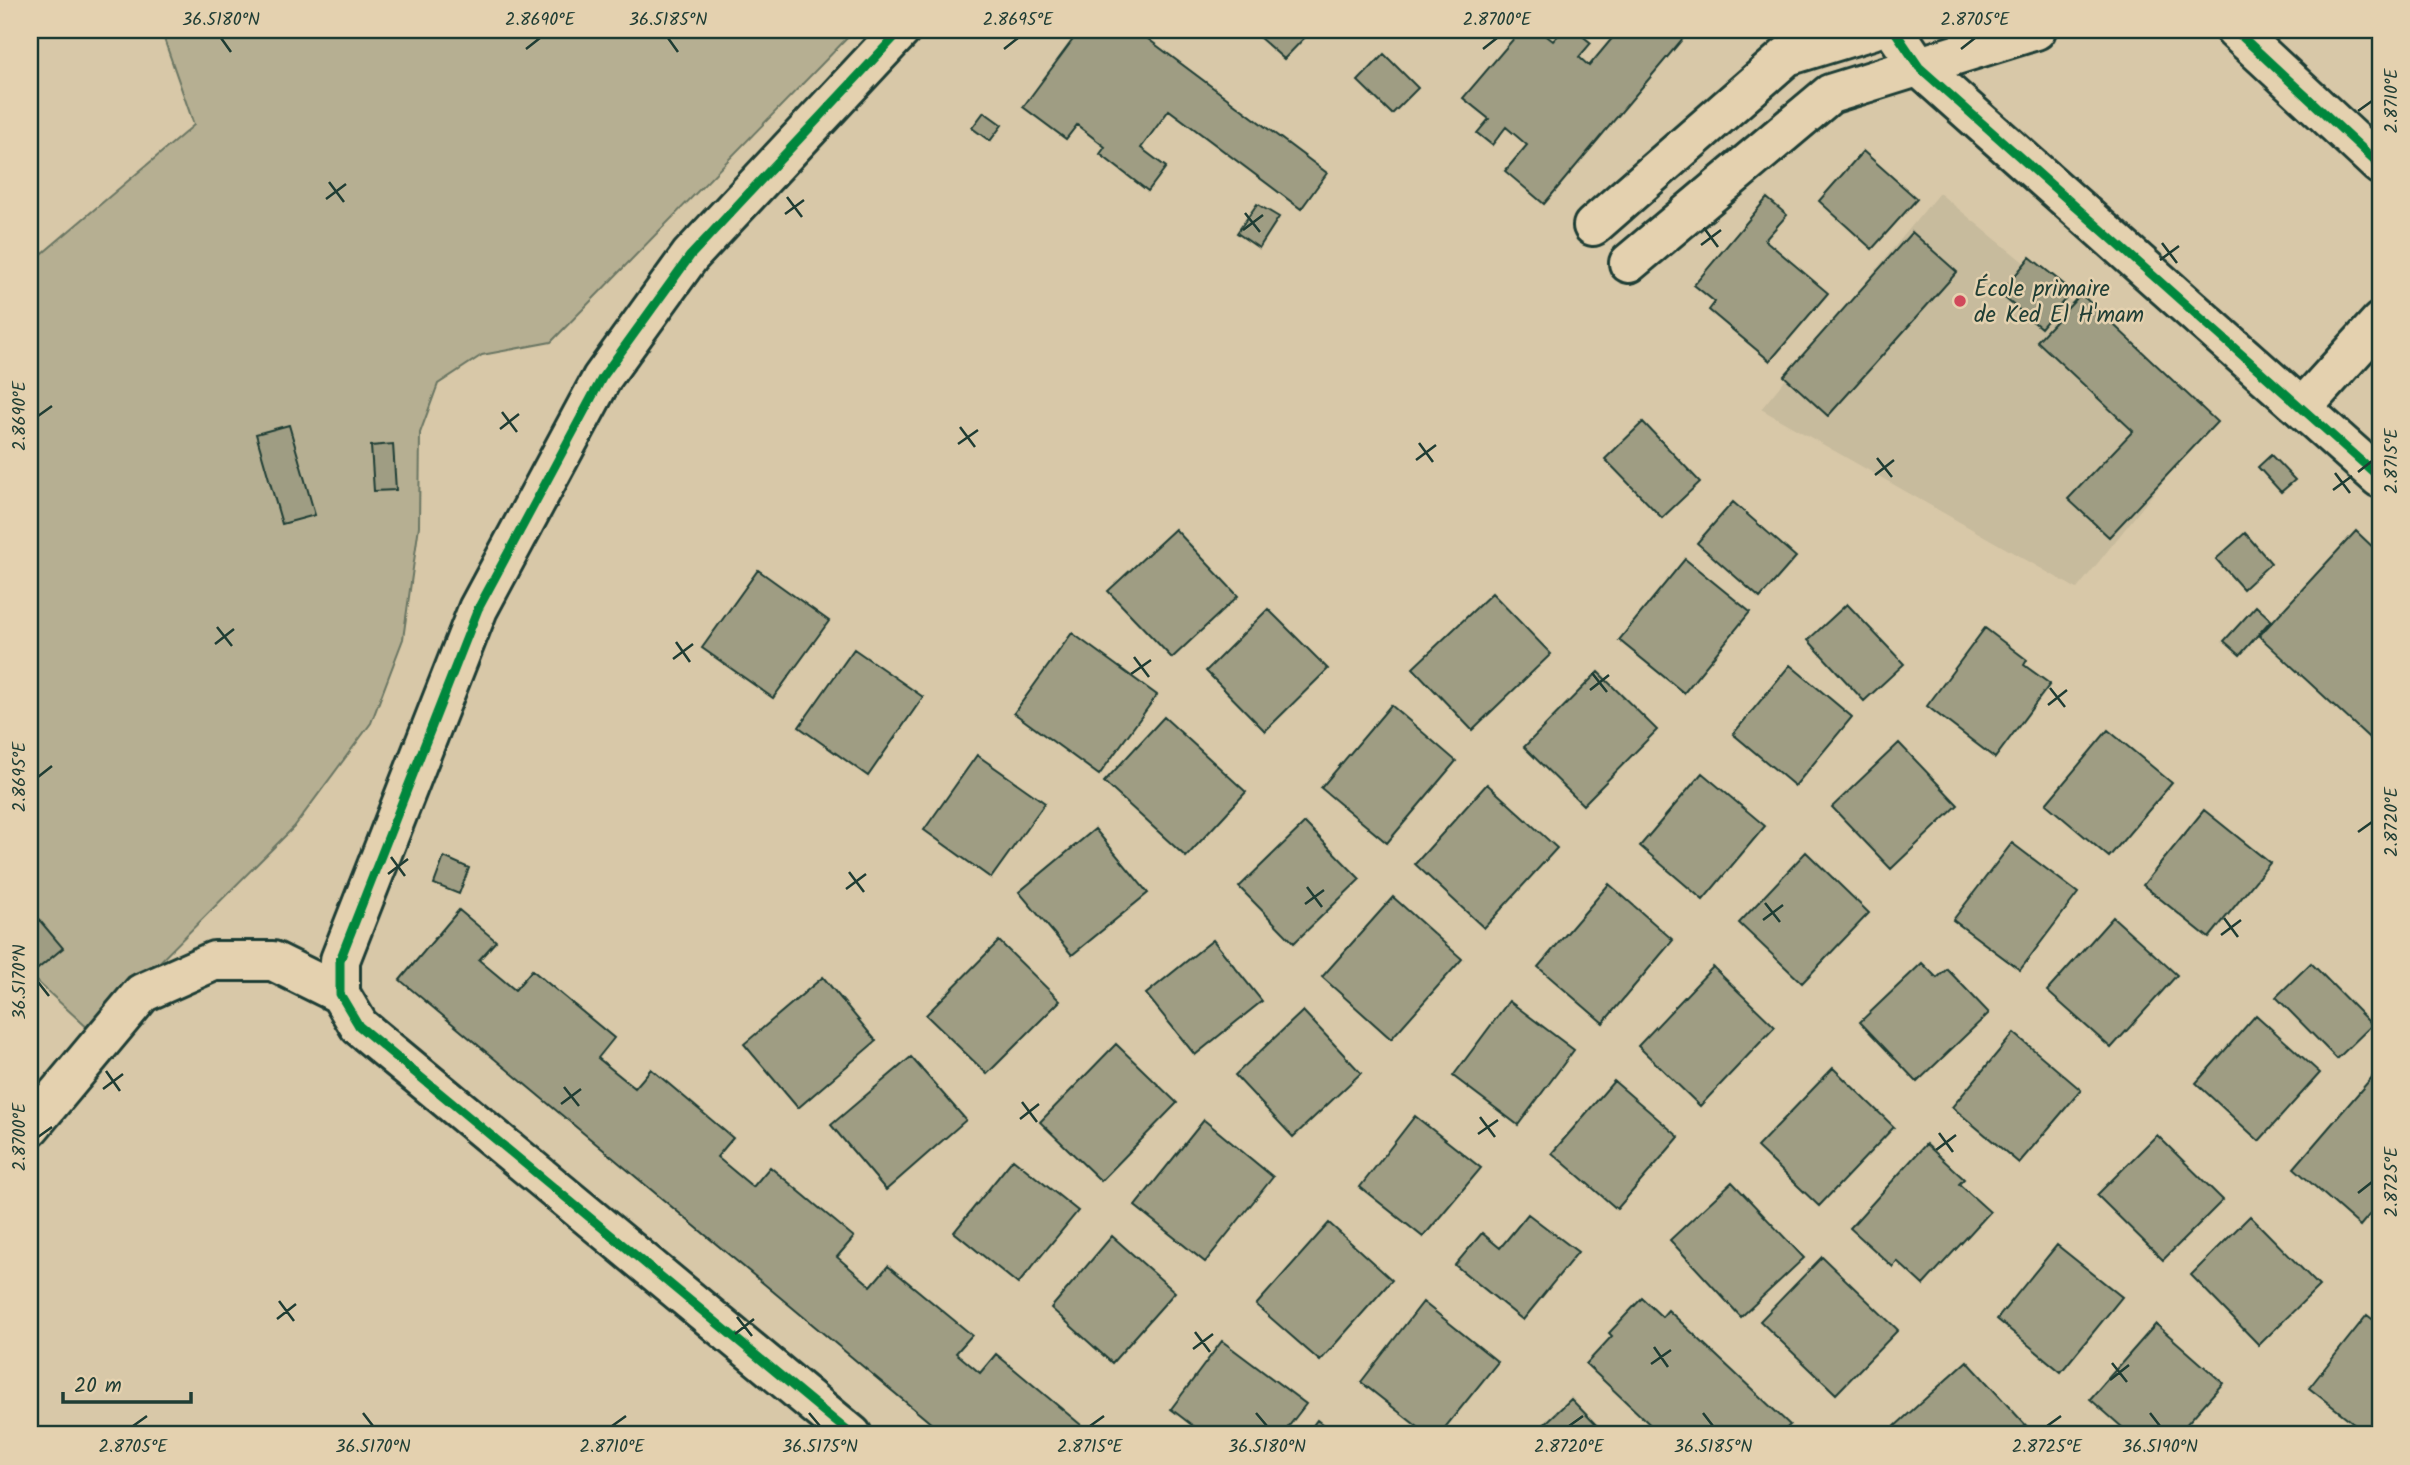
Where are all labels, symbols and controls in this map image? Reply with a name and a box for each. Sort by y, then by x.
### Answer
text: 36.5180°N [182,6,260,35]
text: 2.8690°E [505,6,575,35]
text: 36.5185°N [629,6,707,35]
text: 2.8695°E [983,6,1054,35]
text: 2.8700°E [1463,6,1532,35]
text: 2.8705°E [1940,6,2010,35]
text: 2.8710°E [2378,68,2407,134]
place label: École primaire de Ked El H'mam [1974,272,2144,334]
marker: École primaire de Ked El H'mam [1952,293,1968,309]
text: 2.8690°E [6,381,35,451]
text: 2.8715°E [2378,428,2407,494]
text: 2.8695°E [6,741,35,812]
text: 2.8720°E [2378,787,2407,857]
text: 36.5170°N [6,944,35,1020]
text: 2.8700°E [6,1102,35,1171]
text: 2.8725°E [2378,1146,2407,1217]
scale bar [63,1360,191,1404]
text: 20 m [74,1370,122,1403]
text: 2.8705°E [98,1433,168,1462]
text: 36.5170°N [335,1433,411,1462]
text: 2.8710°E [579,1433,645,1462]
text: 36.5175°N [782,1433,858,1462]
text: 2.8715°E [1057,1433,1123,1462]
text: 36.5180°N [1228,1433,1306,1462]
text: 2.8720°E [1534,1433,1604,1462]
text: 36.5185°N [1674,1433,1752,1462]
text: 2.8725°E [2012,1433,2083,1462]
text: 36.5190°N [2122,1433,2198,1462]

